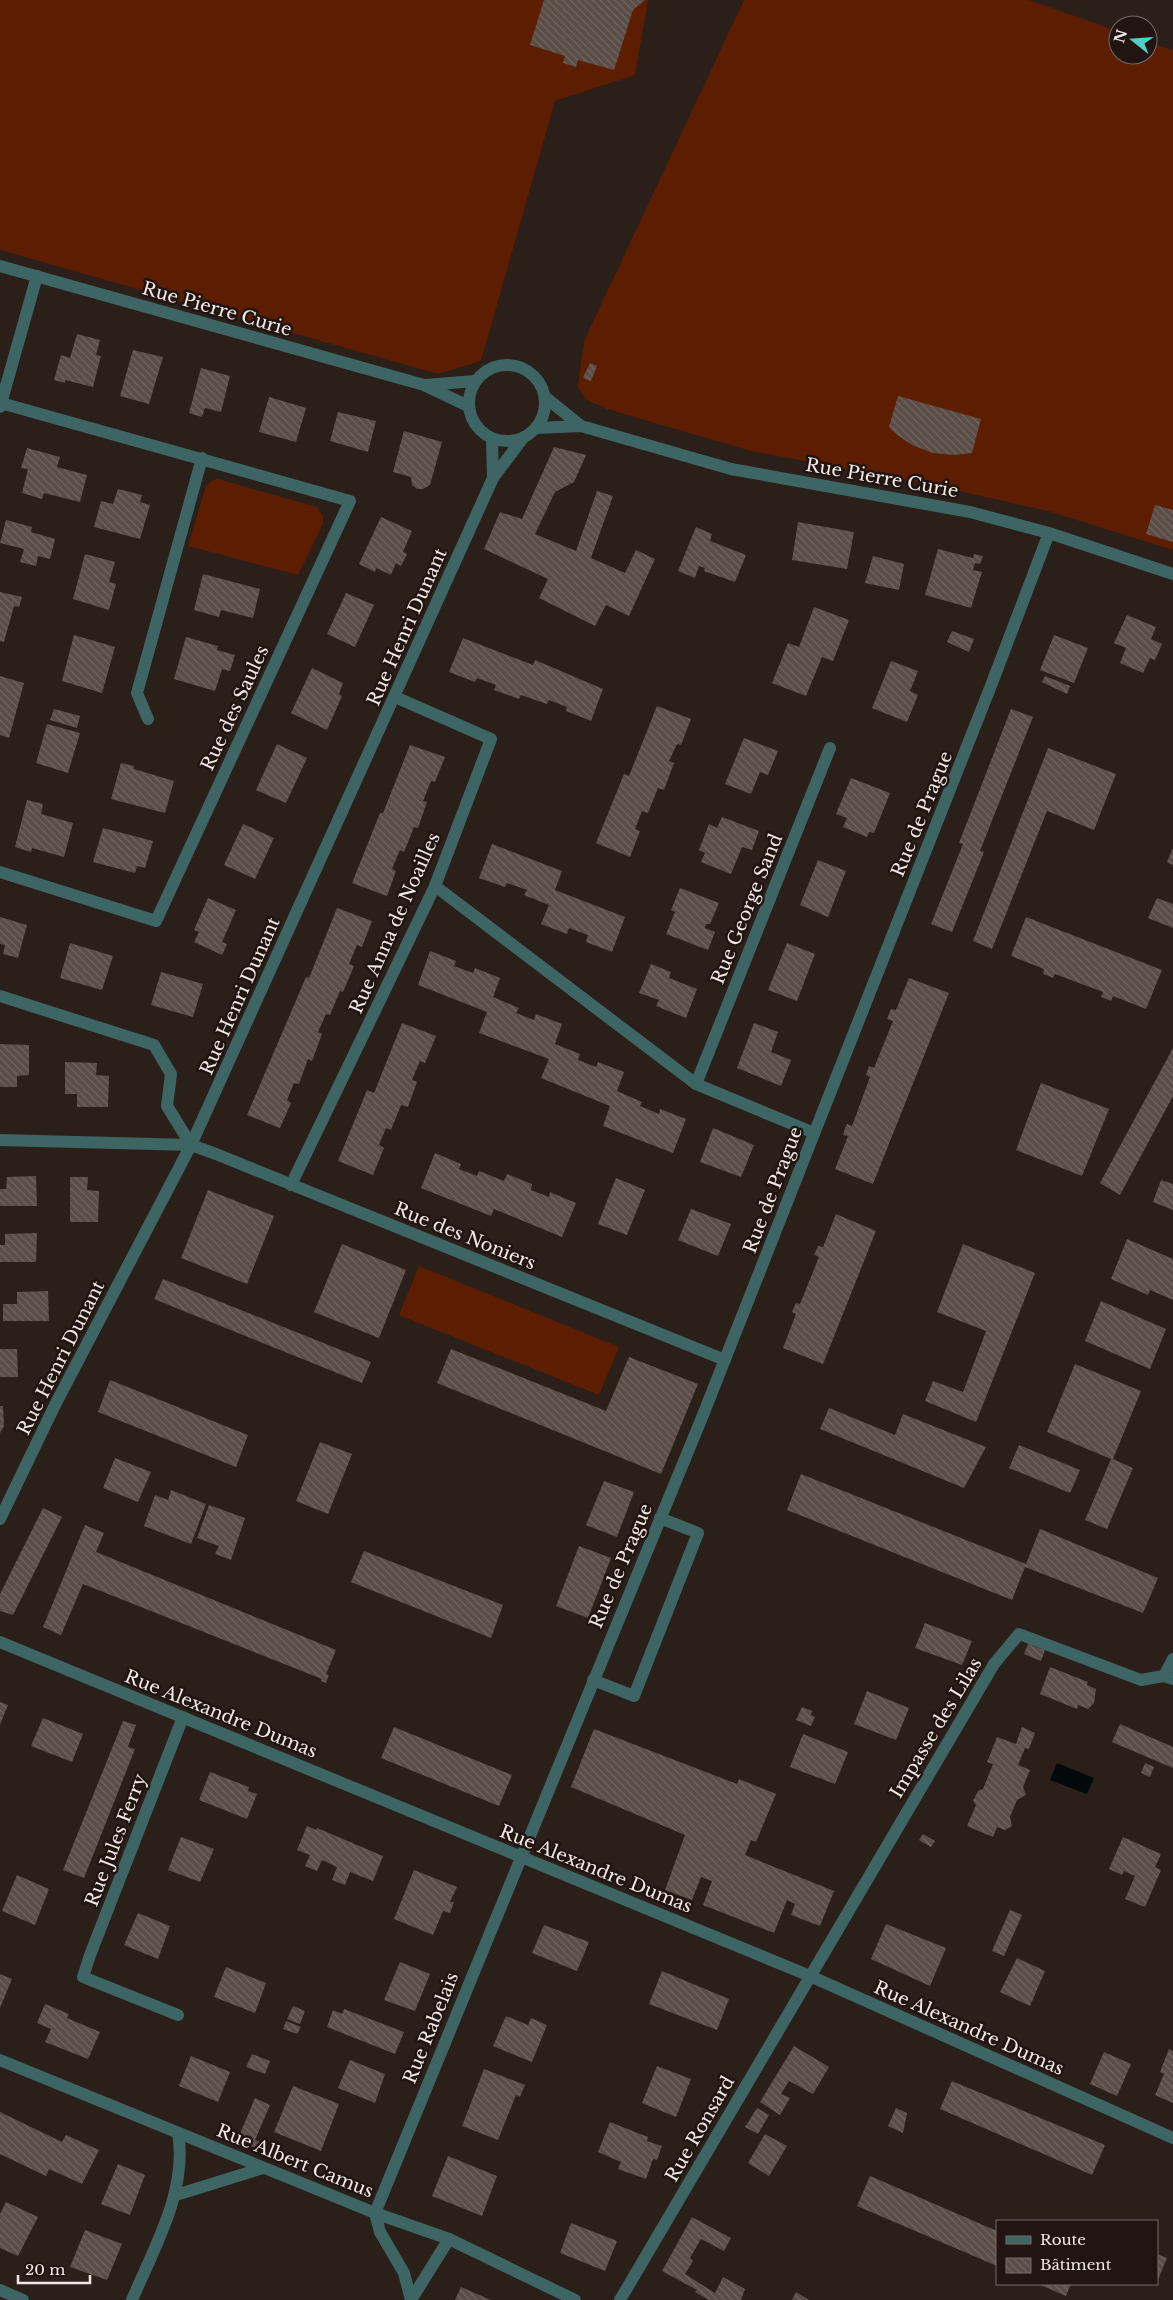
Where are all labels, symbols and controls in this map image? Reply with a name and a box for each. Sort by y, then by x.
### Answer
north arrow [1108,15,1158,65]
text: N [1110,27,1131,45]
street label: Rue Pierre Curie [140,277,294,341]
street label: Rue Pierre Curie [804,454,960,502]
street label: Rue Henri Dunant [362,545,452,709]
street label: Rue des Saules [196,642,274,774]
street label: Rue de Prague [887,748,957,880]
street label: Rue Anna de Noailles [345,829,445,1017]
street label: Rue George Sand [707,831,787,987]
street label: Rue Henri Dunant [195,914,285,1078]
street label: Rue de Prague [739,1124,807,1256]
street label: Rue des Noniers [391,1198,539,1274]
street label: Rue Henri Dunant [13,1277,109,1439]
street label: Rue de Prague [585,1500,657,1632]
street label: Impasse des Lilas [885,1654,987,1802]
street label: Rue Alexandre Dumas [121,1665,321,1763]
street label: Rue Jules Ferry [81,1770,152,1909]
street label: Rue Alexandre Dumas [496,1820,696,1918]
street label: Rue Rabelais [399,1969,463,2087]
street label: Rue Alexandre Dumas [871,1976,1067,2080]
street label: Rue Ronsard [661,2072,739,2186]
street label: Rue Albert Camus [213,2119,377,2203]
legend [996,2220,1158,2285]
text: Route [1040,2230,1086,2249]
scale bar [18,2252,90,2284]
text: Bâtiment [1040,2255,1112,2274]
text: 20 m [25,2260,65,2279]

